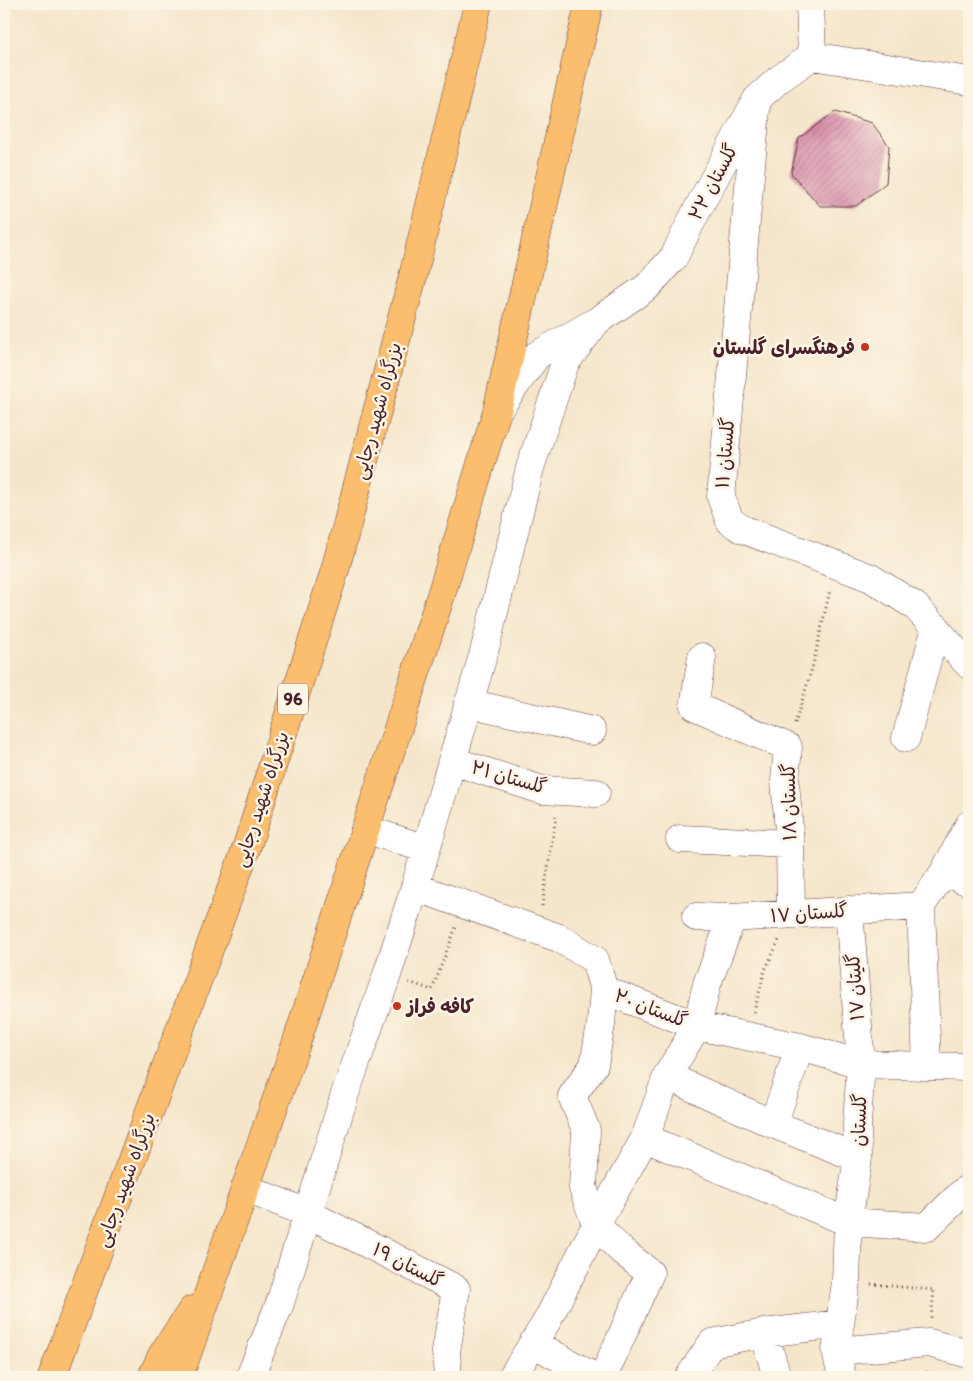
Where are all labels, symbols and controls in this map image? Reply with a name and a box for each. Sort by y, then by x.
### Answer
street label: گلستان ۲۲ [683,140,743,224]
place label: فرهنگسرای گلستان [713,336,855,359]
street label: بزرگراه شهید رجایی [348,340,407,482]
marker: فرهنگسرای گلستان [859,341,871,353]
street label: گلستان ۱۱ [710,417,740,489]
road number: 96 [278,684,308,714]
street label: بزرگراه شهید رجایی [228,728,295,870]
street label: گلستان ۲۱ [469,755,549,799]
street label: گلستان ۱۸ [777,763,801,841]
street label: گلستان ۱۷ [769,899,849,927]
street label: گلیتان ۱۷ [841,953,869,1021]
street label: گلستان ۲۰ [611,984,691,1032]
place label: کافه فراز [405,995,474,1018]
marker: کافه فراز [391,1000,403,1012]
street label: گلستان [847,1093,871,1147]
street label: بزرگراه شهید رجایی [90,1110,161,1251]
street label: گلستان ۱۹ [369,1237,447,1293]

